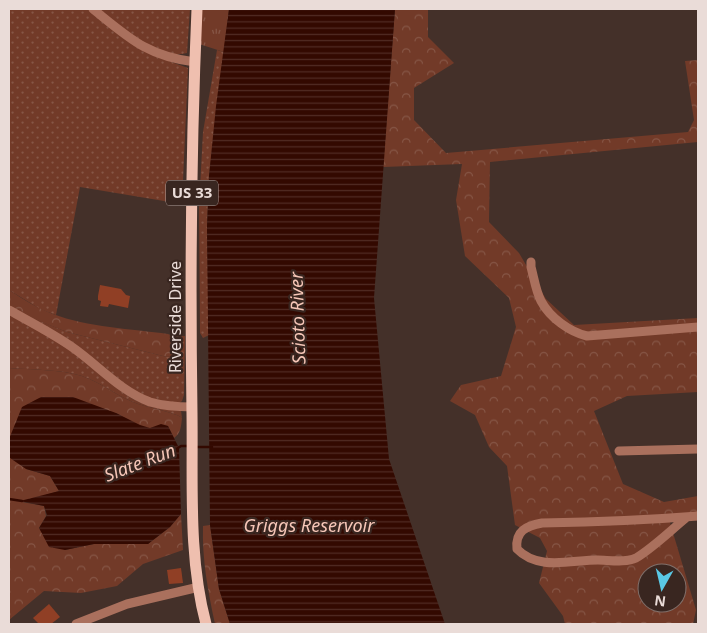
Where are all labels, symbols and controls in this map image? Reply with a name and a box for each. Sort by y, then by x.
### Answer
road number: US 33 [166,180,218,206]
street label: Riverside Drive [164,261,186,373]
water label: Scioto River [283,271,311,365]
water label: Slate Run [100,437,179,487]
water label: Griggs Reservoir [244,513,375,537]
north arrow [637,563,687,613]
text: N [653,591,667,612]

